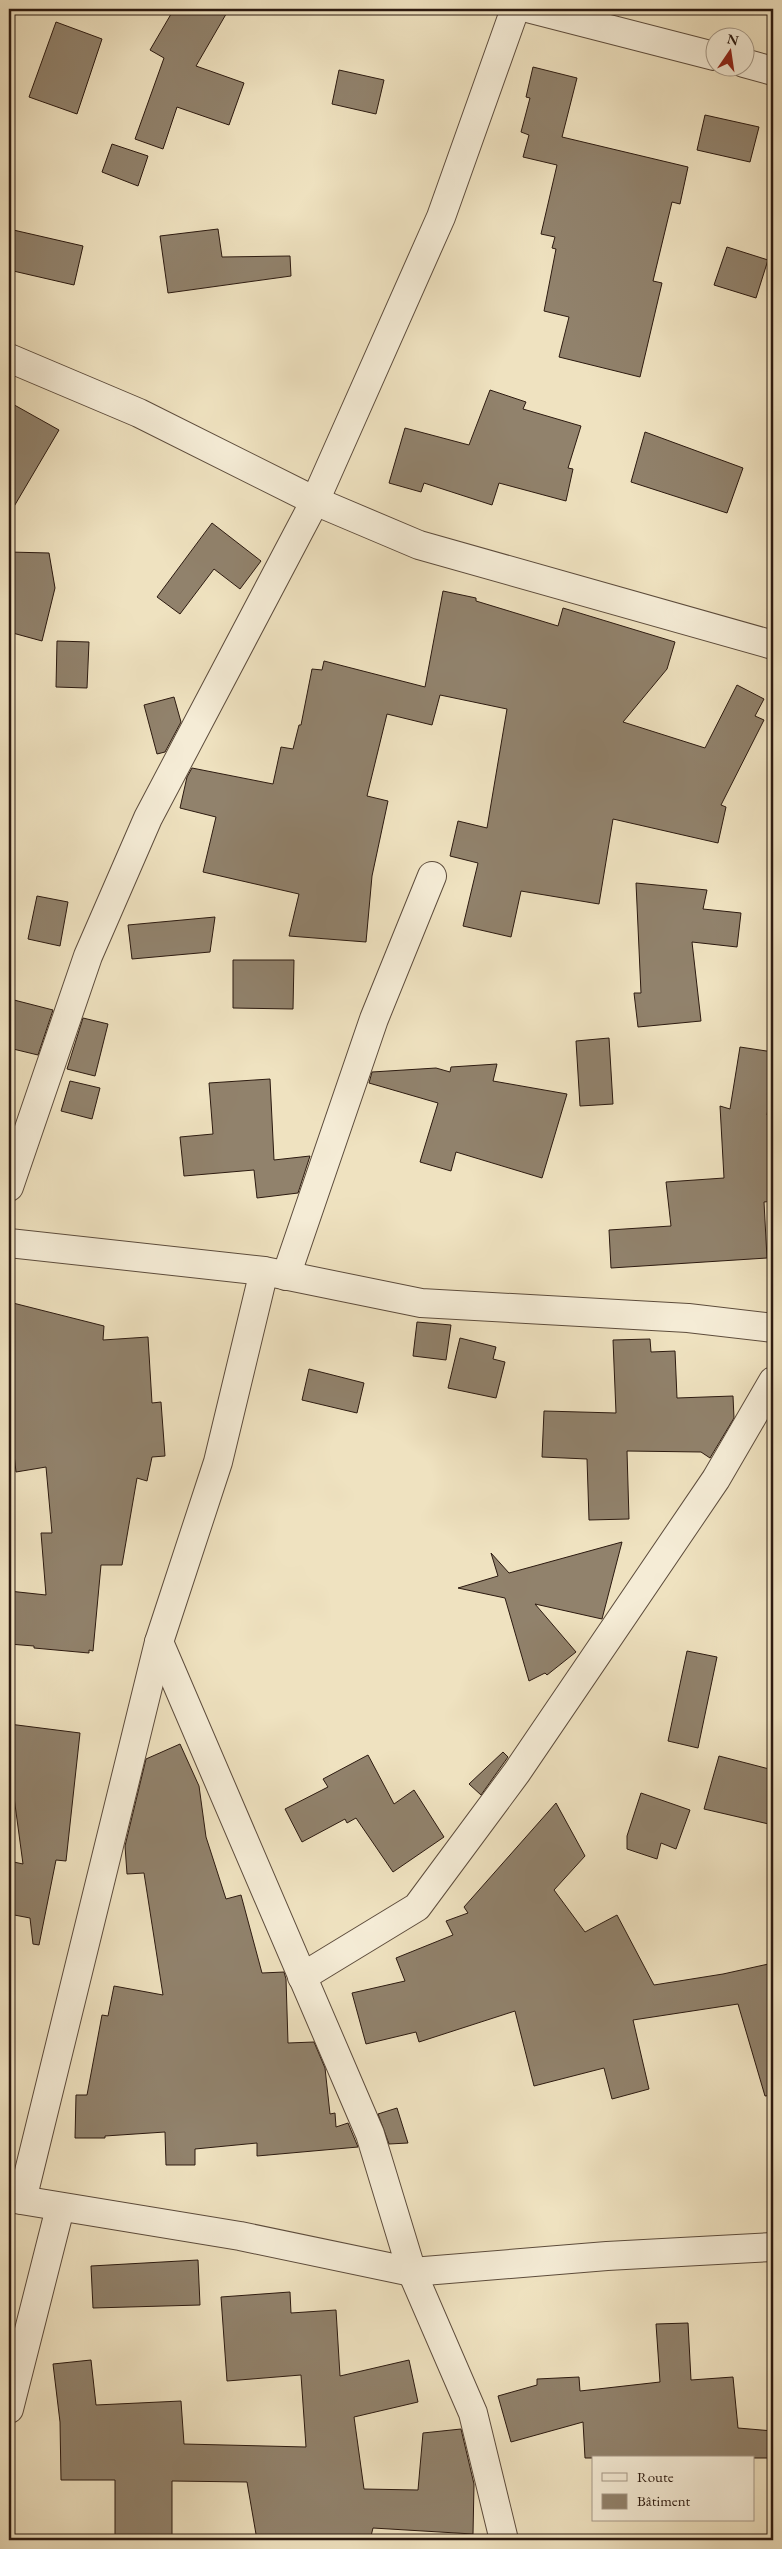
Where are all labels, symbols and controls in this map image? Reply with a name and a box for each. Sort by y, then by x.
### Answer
north arrow [704,28,754,78]
text: N [725,29,741,50]
legend [592,2456,754,2522]
text: Route [637,2467,674,2486]
text: Bâtiment [637,2491,691,2510]

